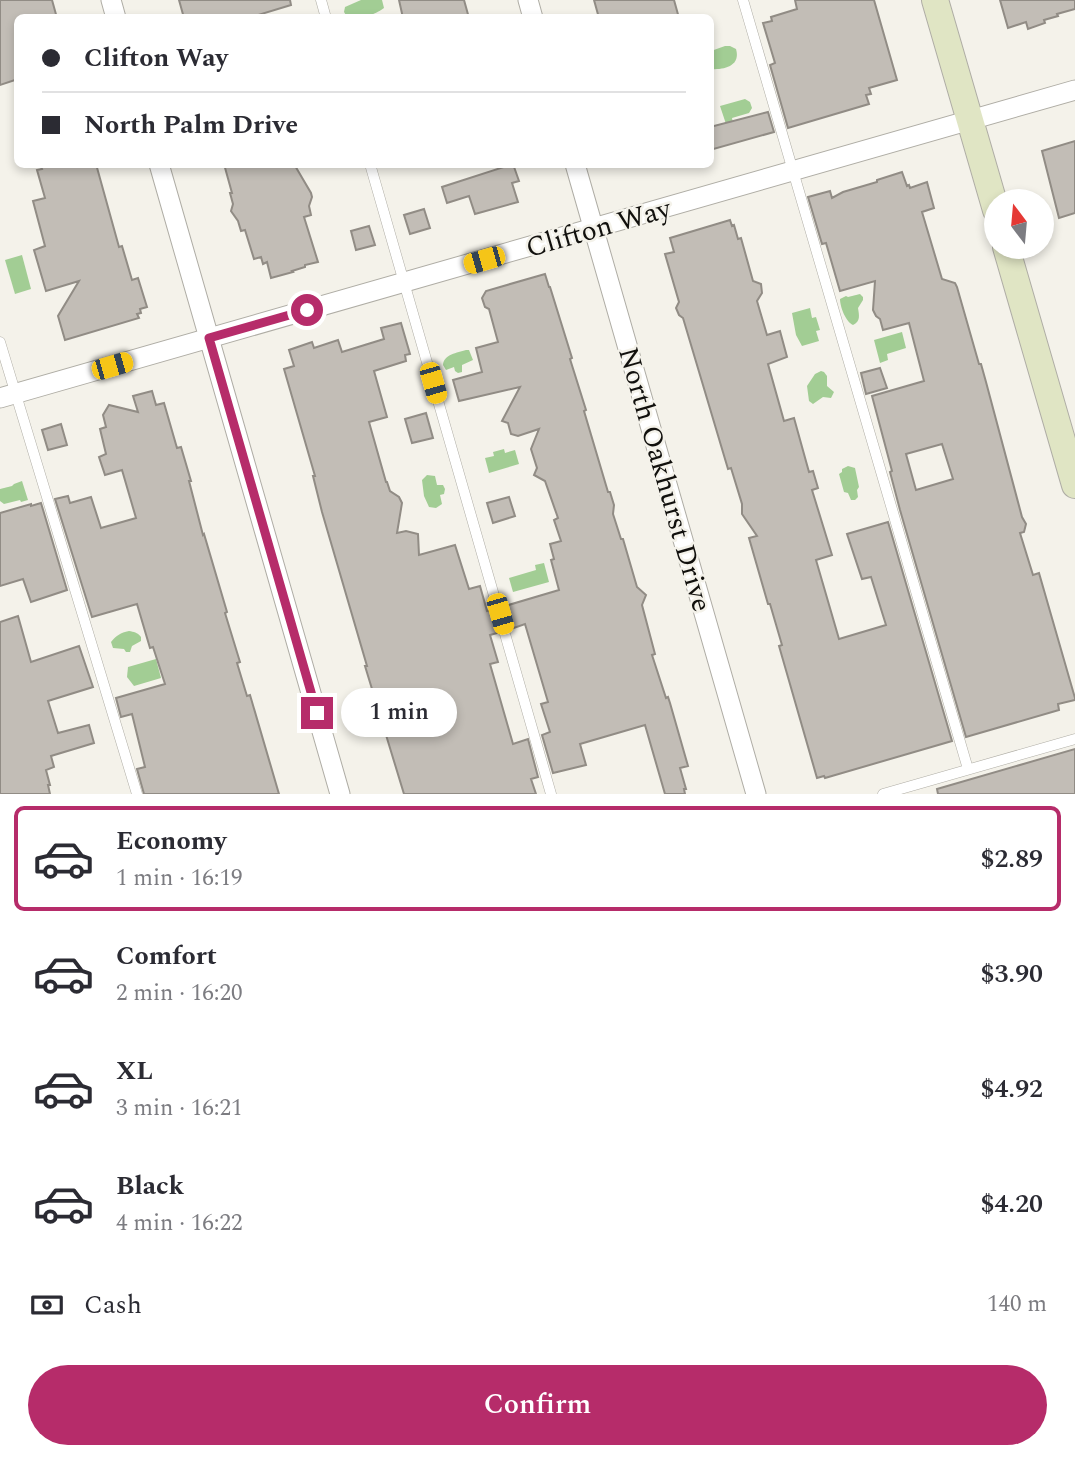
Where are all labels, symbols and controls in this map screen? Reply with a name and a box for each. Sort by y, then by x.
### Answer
text: Clifton Way [84,38,228,78]
text: North Palm Drive [84,105,298,145]
street label: Clifton Way [521,187,678,270]
north arrow [984,189,1054,259]
map controls [984,189,1054,259]
car [461,244,508,276]
route start [291,294,323,326]
street label: North Oakhurst Drive [606,342,723,617]
car [89,350,136,382]
car [418,360,449,406]
car [485,591,516,637]
callout: 1 min [342,688,457,738]
text: 1 min [369,695,429,730]
route end [301,697,333,729]
text: Economy [116,821,226,861]
icon: car [32,827,95,890]
text: $2.89 [980,839,1043,879]
text: 1 min · 16:19 [116,861,243,896]
text: Comfort [116,936,217,976]
icon: car [32,942,95,1005]
text: $3.90 [980,954,1043,994]
text: 2 min · 16:20 [116,976,243,1011]
text: XL [116,1051,153,1091]
icon: car [32,1057,95,1120]
text: $4.92 [980,1069,1043,1109]
text: 3 min · 16:21 [116,1091,243,1126]
text: Black [116,1166,184,1206]
icon: car [32,1172,95,1235]
text: $4.20 [980,1184,1043,1224]
text: 4 min · 16:22 [116,1206,243,1241]
text: Cash [84,1285,142,1325]
icon: cash [28,1286,66,1324]
text: 140 m [987,1287,1047,1322]
button: Confirm [28,1365,1047,1445]

